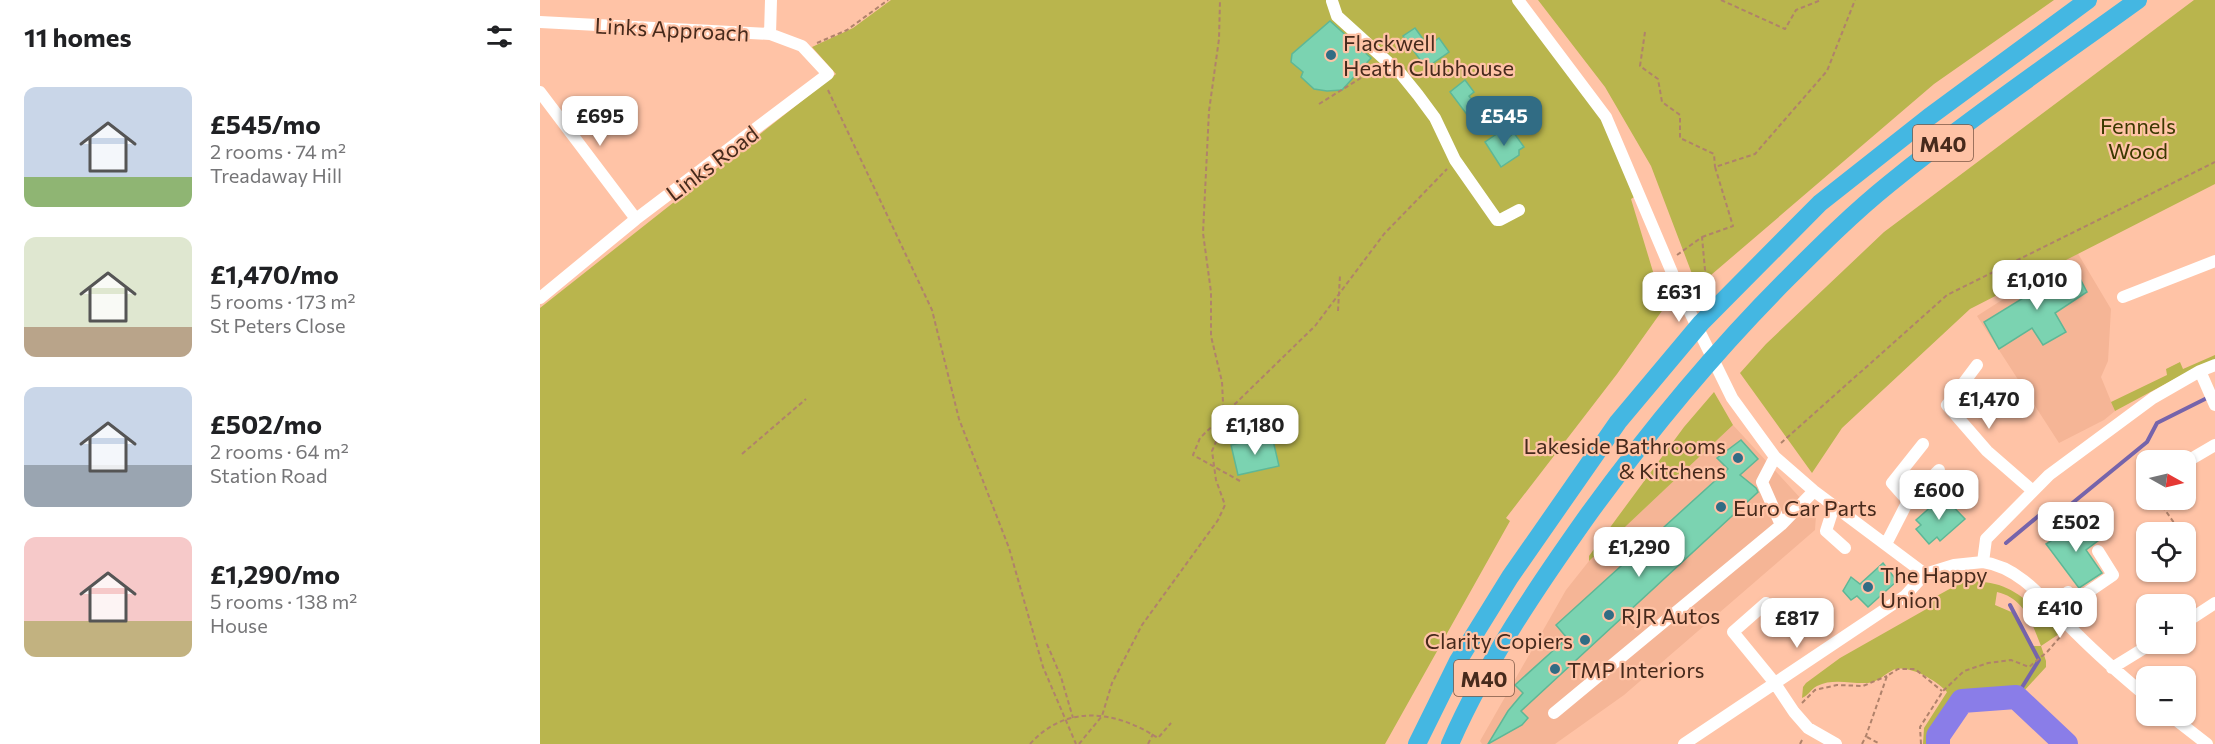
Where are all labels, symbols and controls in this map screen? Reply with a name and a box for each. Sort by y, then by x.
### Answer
street label: Links Approach [594,11,750,47]
icon: filters [483,20,516,53]
text: 11 homes [24,21,132,52]
place label: Flackwell Heath Clubhouse [1343,29,1514,81]
marker: Flackwell Heath Clubhouse [1324,48,1338,62]
pin: £695 [564,96,636,147]
pin: £545 [1468,96,1540,147]
text: £695 [576,103,624,127]
text: £545 [1480,103,1528,127]
text: £545/mo [210,108,321,139]
icon: home [72,111,144,183]
park label: Fennels Wood [2100,112,2176,164]
street label: Links Road [661,120,763,206]
road number: M40 [1913,125,1973,161]
text: 2 rooms · 74 m² [210,139,346,163]
text: Treadaway Hill [210,163,342,187]
text: £1,470/mo [210,258,339,289]
pin: £1,010 [1988,260,2086,311]
icon: home [72,261,144,333]
text: £1,010 [2006,267,2068,291]
pin: £631 [1643,272,1715,323]
text: £631 [1656,279,1702,303]
text: 5 rooms · 173 m² [210,289,356,313]
text: St Peters Close [210,313,346,337]
pin: £1,470 [1940,379,2038,430]
text: £1,470 [1958,386,2020,410]
pin: £1,180 [1206,405,1304,456]
text: £502/mo [210,408,322,439]
icon: home [72,411,144,483]
text: £1,180 [1225,412,1285,436]
place label: Lakeside Bathrooms & Kitchens [1523,432,1726,484]
text: 2 rooms · 64 m² [210,439,349,463]
north arrow [2136,450,2196,510]
map controls [2136,450,2196,726]
marker: Lakeside Bathrooms & Kitchens [1731,451,1745,465]
text: Station Road [210,463,327,487]
pin: £600 [1903,470,1975,521]
text: £600 [1913,477,1965,501]
place label: Euro Car Parts [1733,494,1877,521]
marker: Euro Car Parts [1714,500,1728,514]
pin: £502 [2040,502,2112,553]
text: £502 [2052,509,2100,533]
button: locate [2136,522,2196,582]
pin: £1,290 [1590,527,1688,578]
text: £1,290 [1608,534,1670,558]
text: £1,290/mo [210,558,340,589]
icon: home [72,561,144,633]
place label: The Happy Union [1880,561,1988,613]
marker: The Happy Union [1861,580,1875,594]
pin: £410 [2024,588,2096,639]
text: 5 rooms · 138 m² [210,589,357,613]
button: + [2136,594,2196,654]
text: £410 [2037,595,2083,619]
pin: £817 [1761,598,1833,649]
place label: RJR Autos [1621,602,1720,629]
text: £817 [1775,605,1819,629]
marker: RJR Autos [1602,608,1616,622]
text: House [210,613,268,637]
place label: Clarity Copiers [1425,627,1573,654]
marker: Clarity Copiers [1578,633,1592,647]
place label: TMP Interiors [1567,656,1705,683]
road number: M40 [1454,660,1514,696]
marker: TMP Interiors [1548,662,1562,676]
button: − [2136,666,2196,726]

